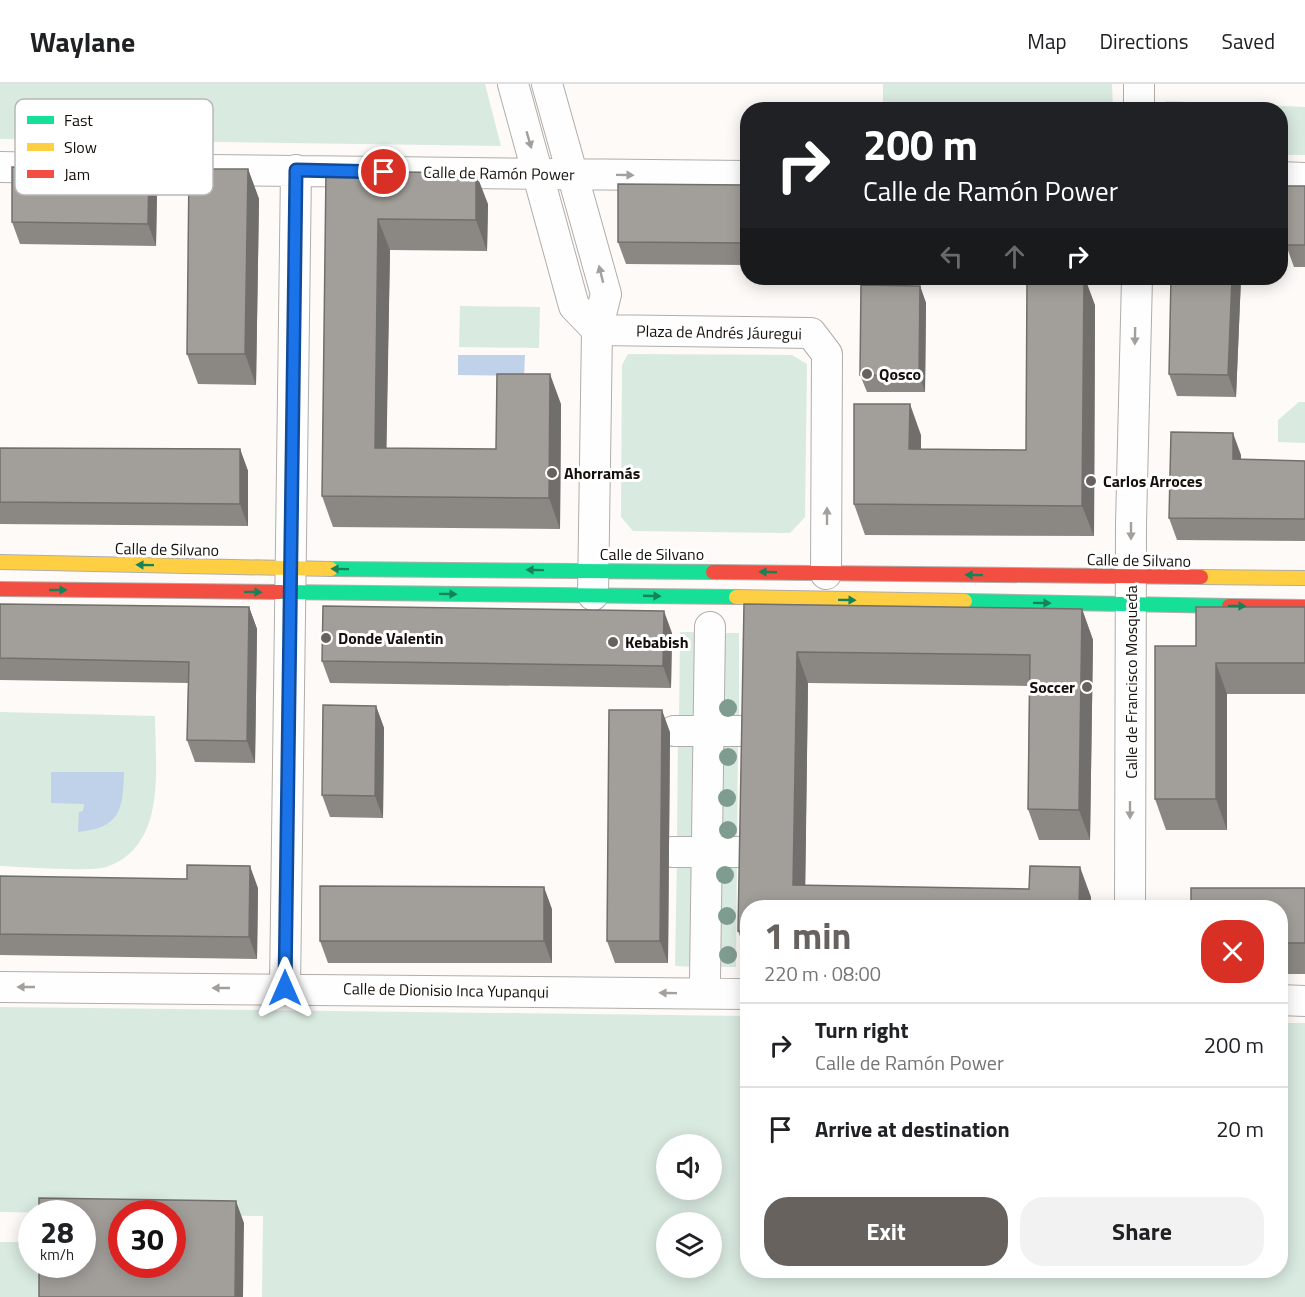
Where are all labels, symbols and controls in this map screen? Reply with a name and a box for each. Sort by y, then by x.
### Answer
text: Waylane [30,20,135,63]
text: Map [1027,25,1067,57]
text: Directions [1100,25,1189,57]
text: Saved [1222,25,1275,57]
legend [15,99,213,195]
text: Fast [64,108,93,132]
text: 200 m [863,112,978,176]
icon: right [764,126,842,204]
one-way arrow [525,131,534,149]
text: Slow [64,135,97,159]
pin [358,146,409,197]
icon: arrive [367,155,400,188]
street label: Calle de Ramón Power [423,160,575,186]
text: Jam [64,162,90,186]
one-way arrow [616,170,635,180]
text: Calle de Ramón Power [863,170,1118,211]
icon: left [935,240,968,273]
icon: ahead [998,240,1031,273]
icon: right [1061,240,1094,273]
one-way arrow [596,265,606,283]
street label: Plaza de Andrés Jáuregui [636,319,802,345]
one-way arrow [1131,326,1140,345]
place label: Qosco [879,362,921,386]
marker: Qosco [860,367,874,381]
place label: Ahorramás [564,461,640,485]
marker: Ahorramás [545,466,559,480]
place label: Carlos Arroces [1103,469,1203,493]
marker: Carlos Arroces [1084,474,1098,488]
one-way arrow [822,506,832,525]
one-way arrow [1126,521,1136,540]
street label: Calle de Silvano [115,536,219,562]
street label: Calle de Silvano [600,542,704,566]
street label: Calle de Silvano [1087,547,1191,573]
one-way arrow [136,560,155,570]
one-way arrow [331,564,350,574]
one-way arrow [526,565,545,575]
one-way arrow [758,568,777,577]
one-way arrow [964,570,983,579]
one-way arrow [49,585,68,595]
street label: Calle de Francisco Mosqueda [1119,585,1143,779]
one-way arrow [244,587,263,597]
one-way arrow [439,589,458,599]
one-way arrow [642,592,661,601]
one-way arrow [837,596,856,605]
one-way arrow [1032,598,1051,608]
one-way arrow [1227,601,1246,611]
place label: Donde Valentin [338,626,444,650]
place label: Kebabish [625,630,689,654]
marker: Donde Valentin [319,631,333,645]
marker: Kebabish [606,635,620,649]
place label: Soccer [1030,675,1075,699]
marker: Soccer [1080,680,1094,694]
one-way arrow [1125,800,1135,819]
text: 1 min [764,908,851,963]
button: close [1201,920,1264,983]
position arrow [253,956,317,1020]
text: 220 m · 08:00 [764,958,881,989]
street label: Calle de Dionisio Inca Yupanqui [343,976,549,1004]
one-way arrow [16,982,35,992]
one-way arrow [211,983,230,993]
one-way arrow [658,988,677,998]
text: Turn right [815,1013,909,1047]
text: 200 m [1204,1028,1264,1062]
icon: right [764,1029,797,1062]
text: Calle de Ramón Power [815,1047,1004,1078]
text: Arrive at destination [815,1112,1010,1146]
text: 20 m [1216,1112,1264,1146]
icon: arrive [764,1113,797,1146]
map controls [656,1134,722,1278]
button: sound [656,1134,722,1200]
button: Exit [764,1197,1008,1266]
button: Share [1020,1197,1264,1266]
speed limit sign: 30 [108,1200,186,1278]
text: 28 [40,1209,74,1255]
button: layers [656,1212,722,1278]
text: km/h [40,1243,74,1266]

